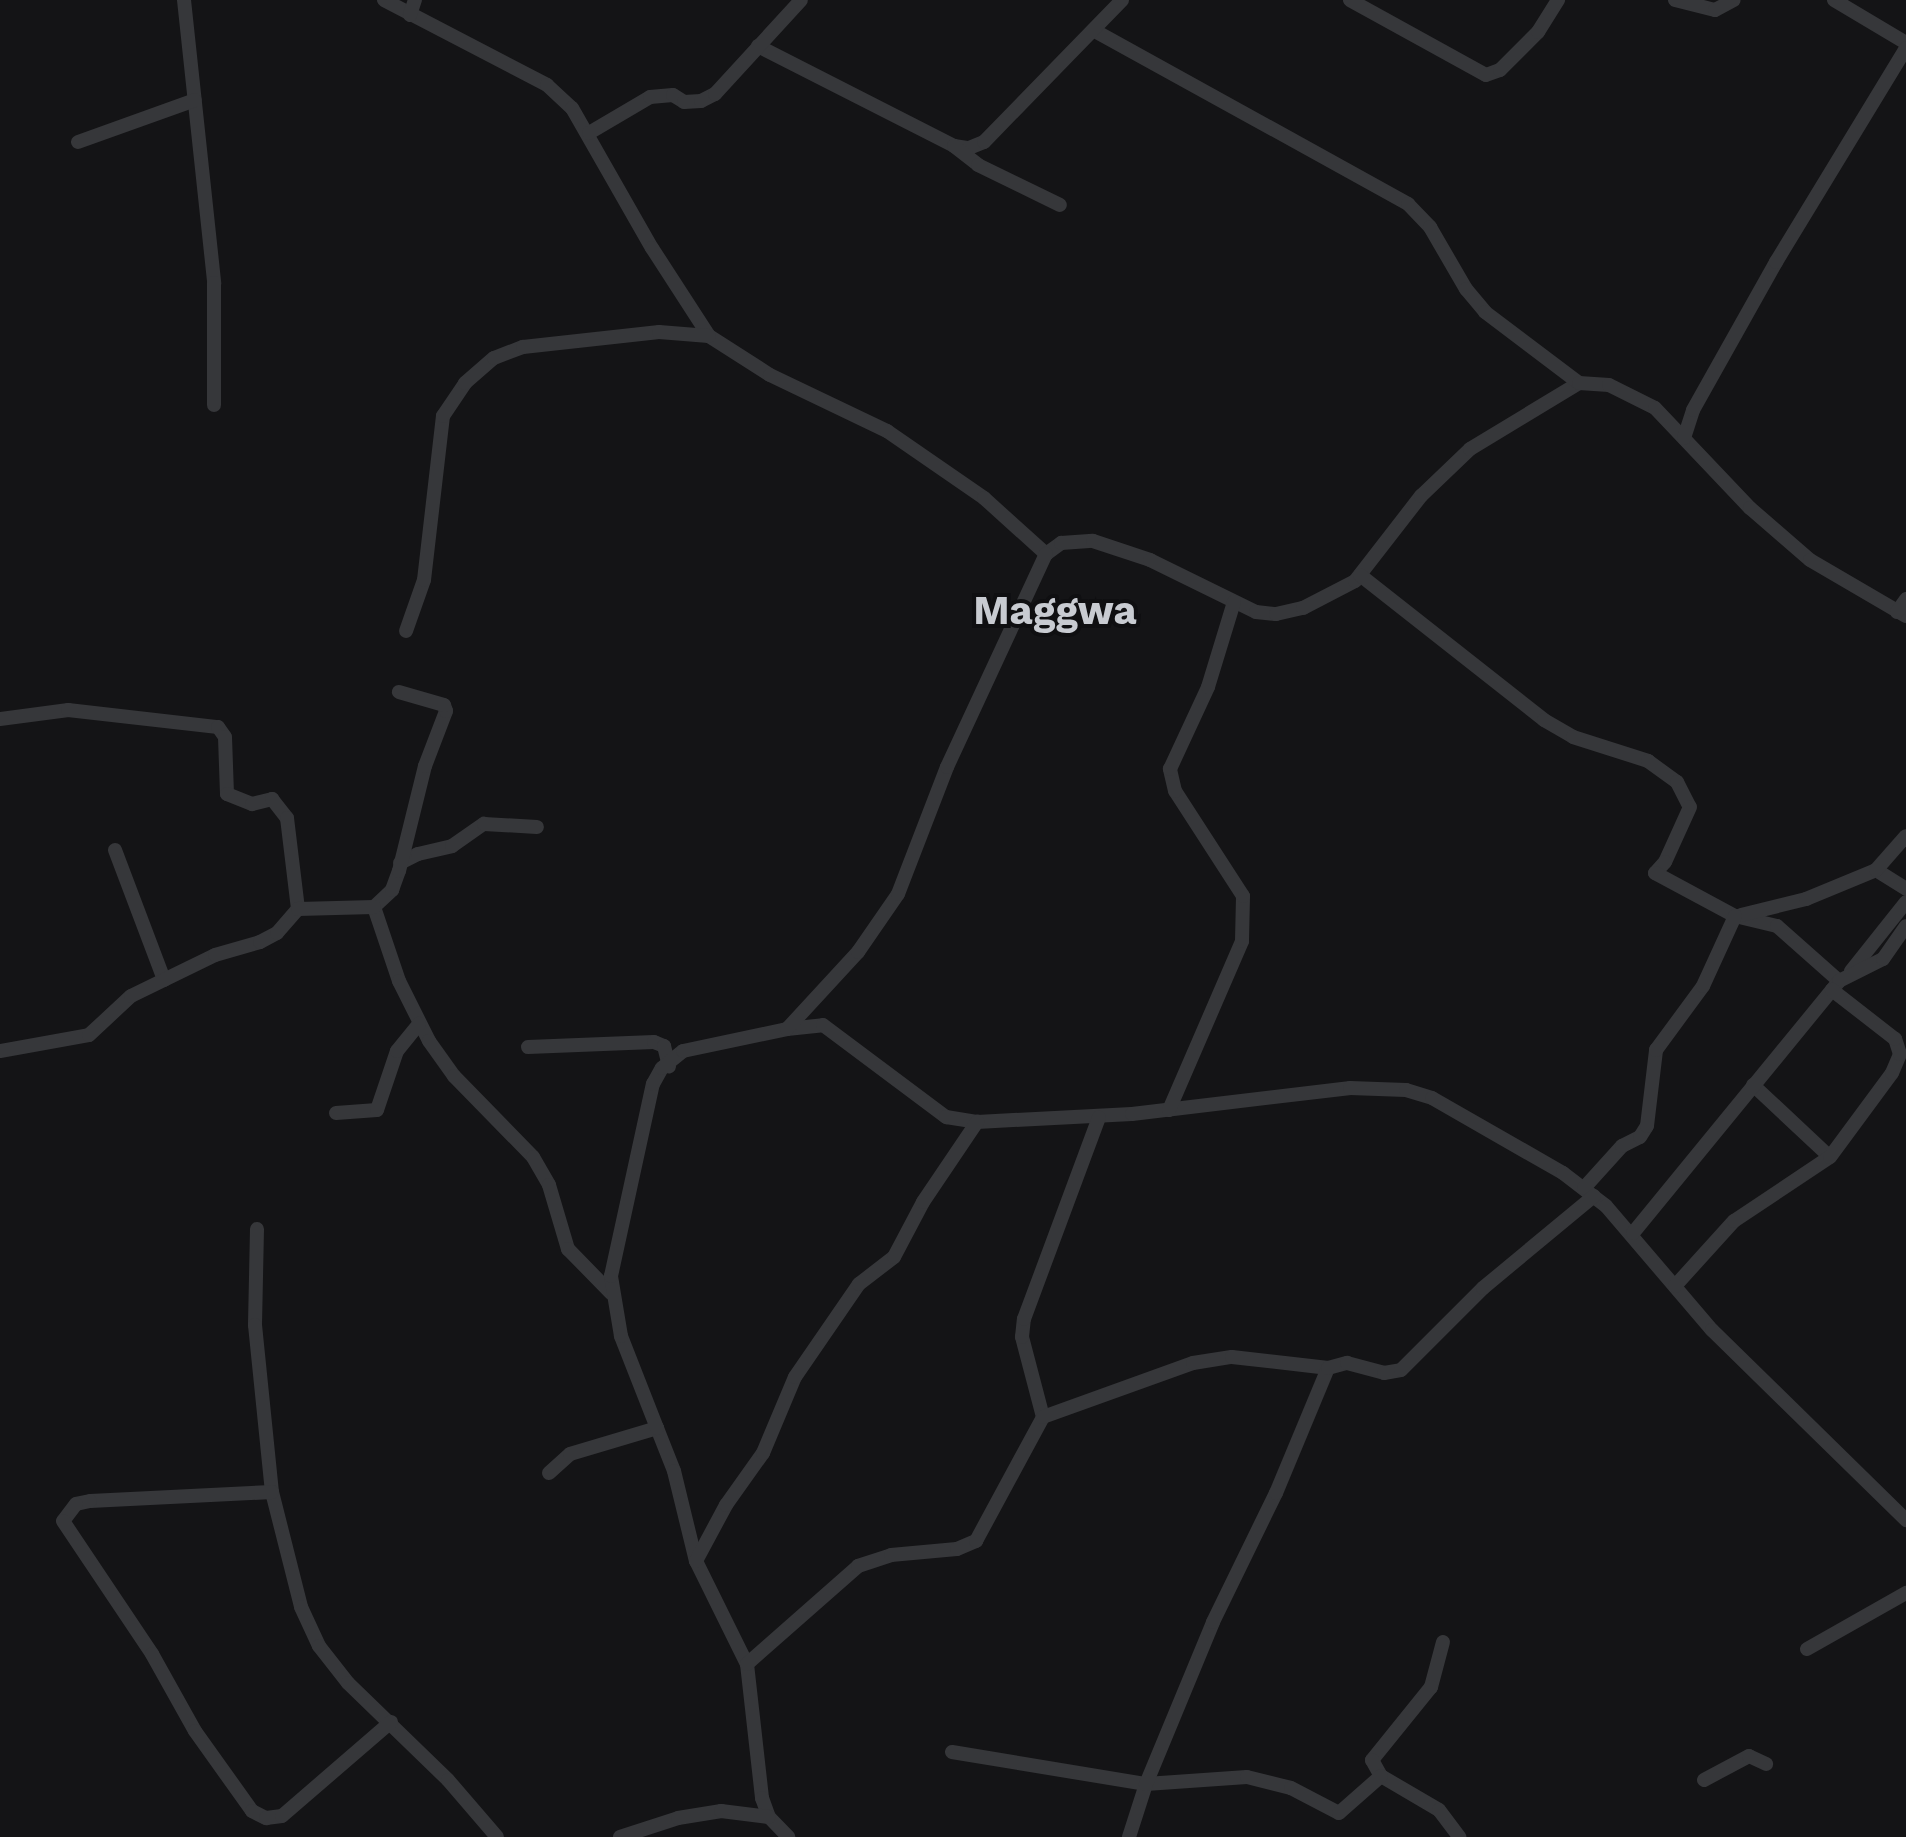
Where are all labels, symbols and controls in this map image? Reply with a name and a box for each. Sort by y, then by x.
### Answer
district label: Maggwa [973,587,1137,635]

